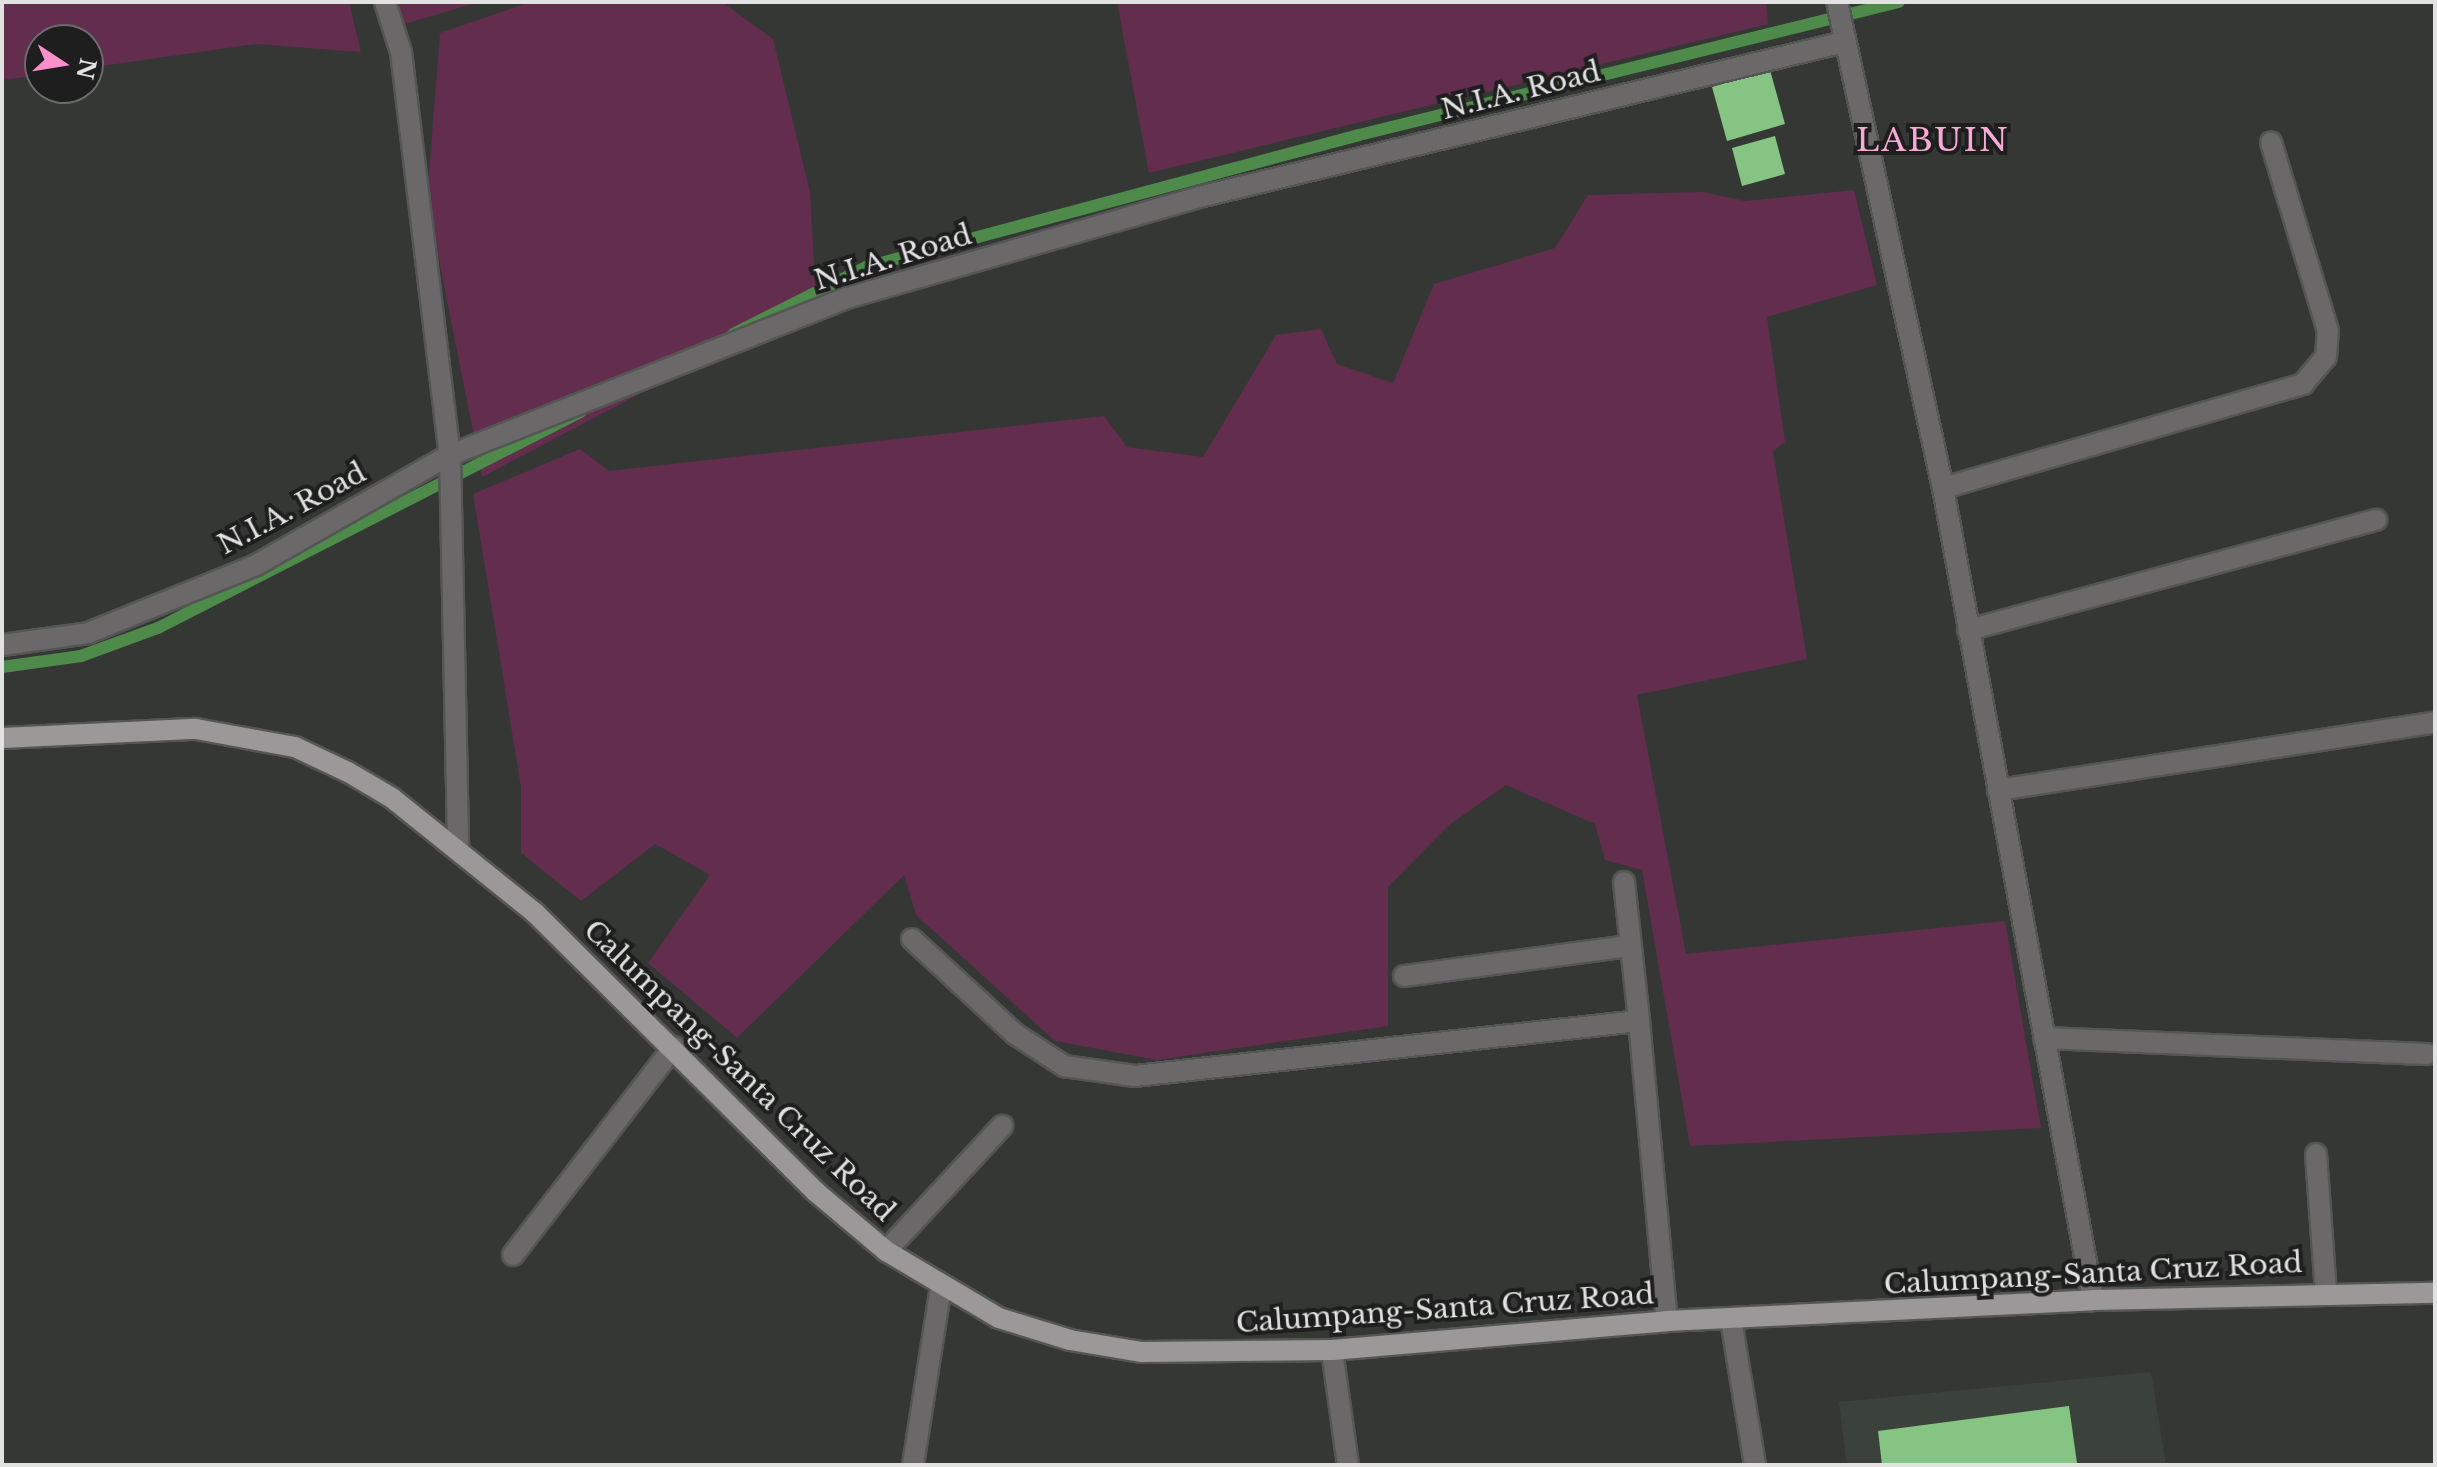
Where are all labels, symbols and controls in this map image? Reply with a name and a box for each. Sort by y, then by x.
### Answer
north arrow [24,24,104,104]
street label: N.I.A. Road [1438,55,1604,127]
text: N [71,56,101,82]
district label: LABUIN [1856,121,2010,159]
street label: N.I.A. Road [810,218,976,298]
street label: N.I.A. Road [212,456,372,562]
street label: Calumpang-Santa Cruz Road [577,913,901,1229]
street label: Calumpang-Santa Cruz Road [1883,1246,2303,1302]
street label: Calumpang-Santa Cruz Road [1235,1278,1655,1340]

